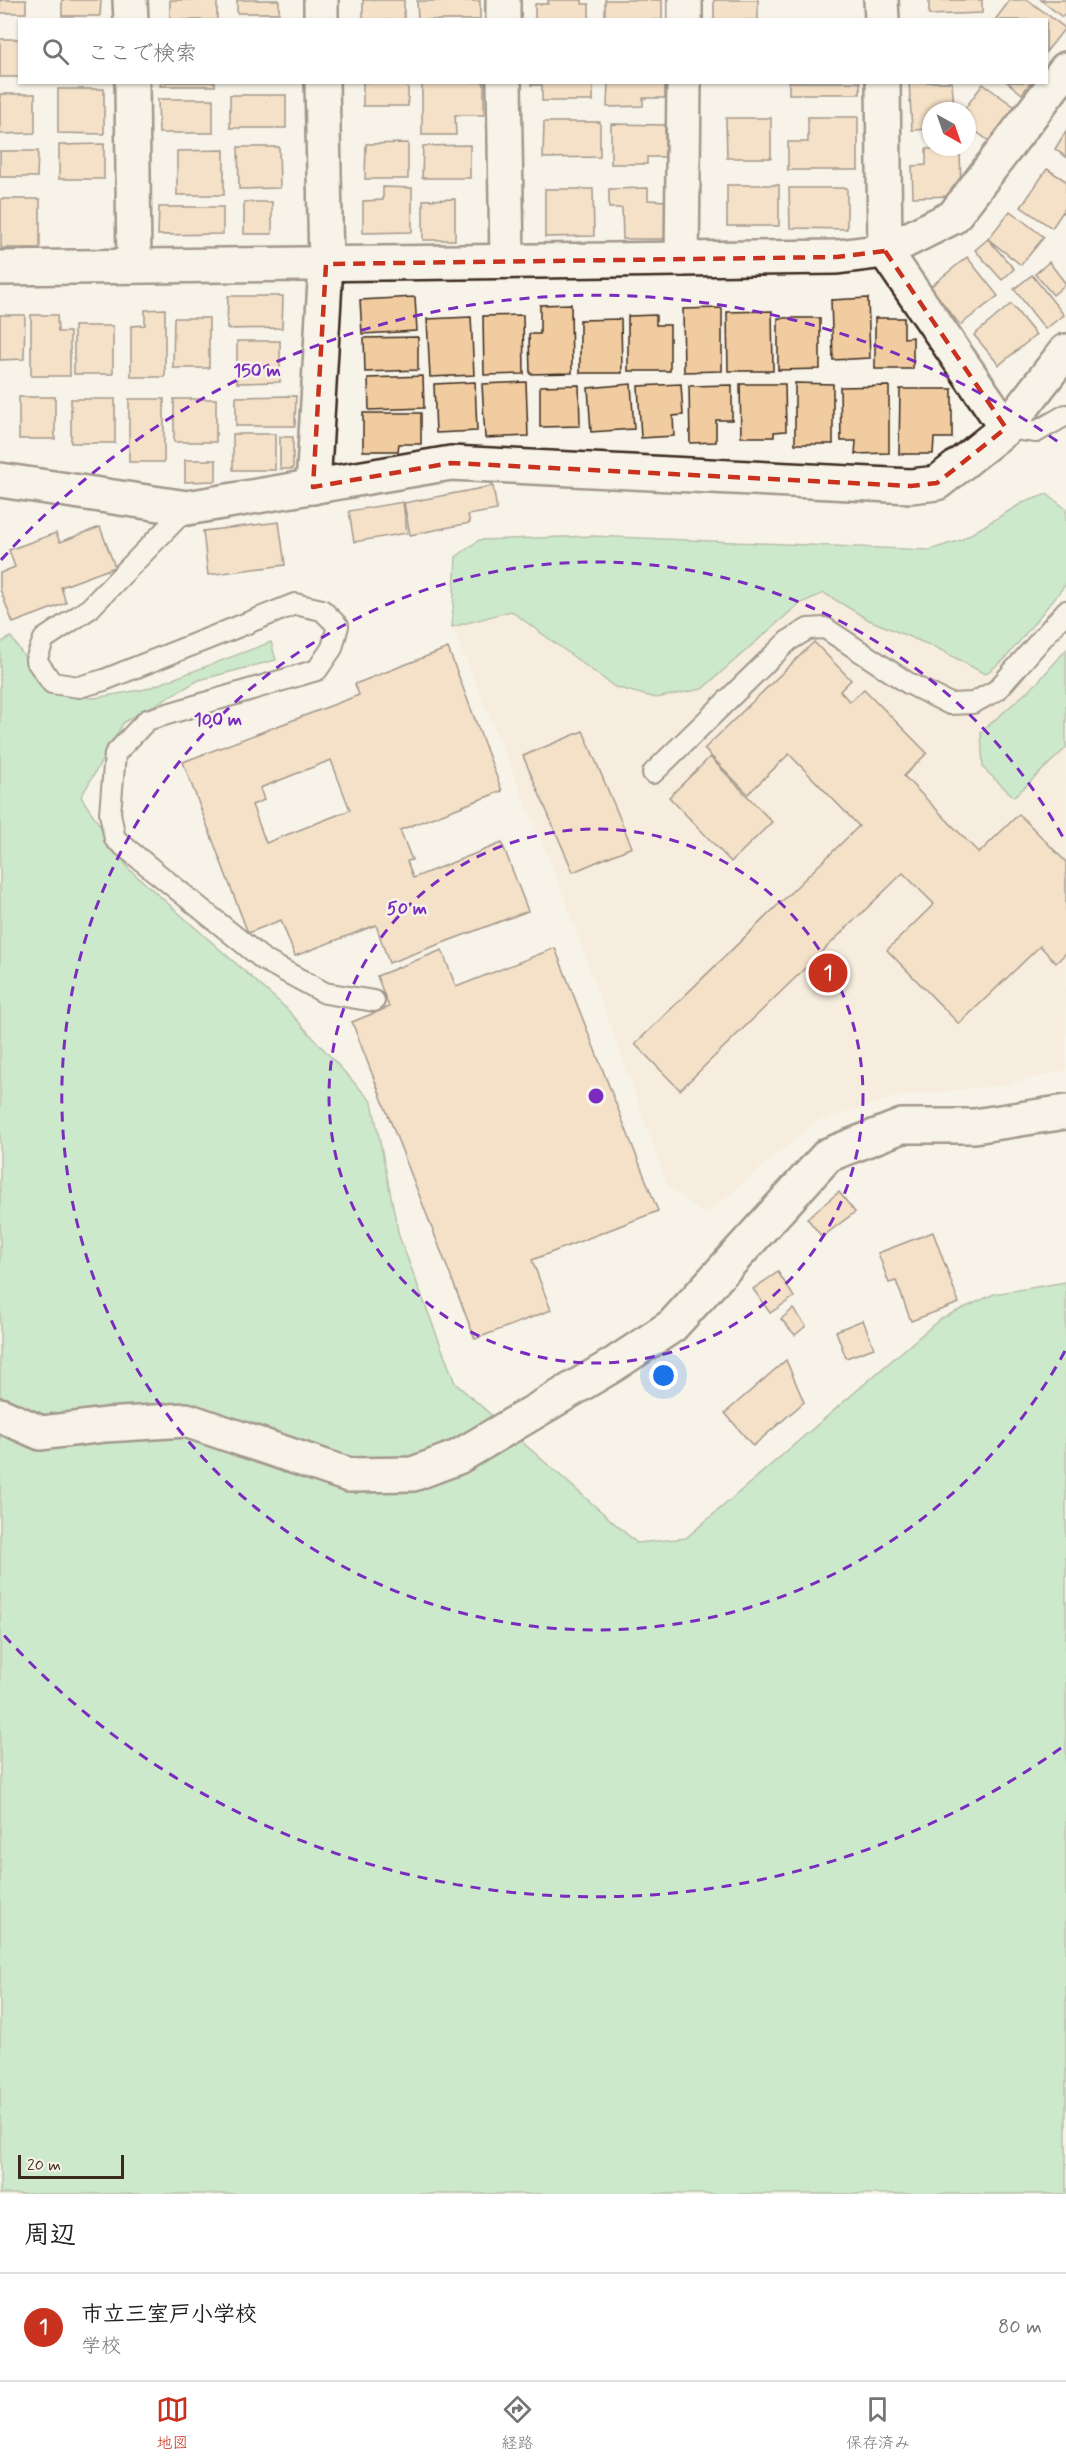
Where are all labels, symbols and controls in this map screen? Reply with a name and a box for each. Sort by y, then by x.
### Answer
search box [18,18,1048,84]
icon: search [39,35,72,68]
text: ここで検索 [87,40,197,68]
north arrow [922,102,976,156]
text: 150 m [233,359,281,383]
text: 100 m [194,708,242,732]
text: 50 m [387,897,427,921]
pin: 1 [808,950,848,996]
centre of rings [586,1086,606,1106]
your location [649,1361,678,1390]
scale bar [18,2152,124,2180]
text: 20 m [27,2155,61,2176]
text: 周辺 [24,2219,76,2253]
text: 市立三室戸小学校 [81,2301,257,2329]
text: 1 [39,2314,48,2341]
text: 80 m [998,2314,1042,2341]
text: 学校 [81,2333,121,2360]
tab: 地図 [156,2393,189,2454]
tab: 経路 [501,2393,534,2454]
tab: 保存済み [846,2393,910,2454]

